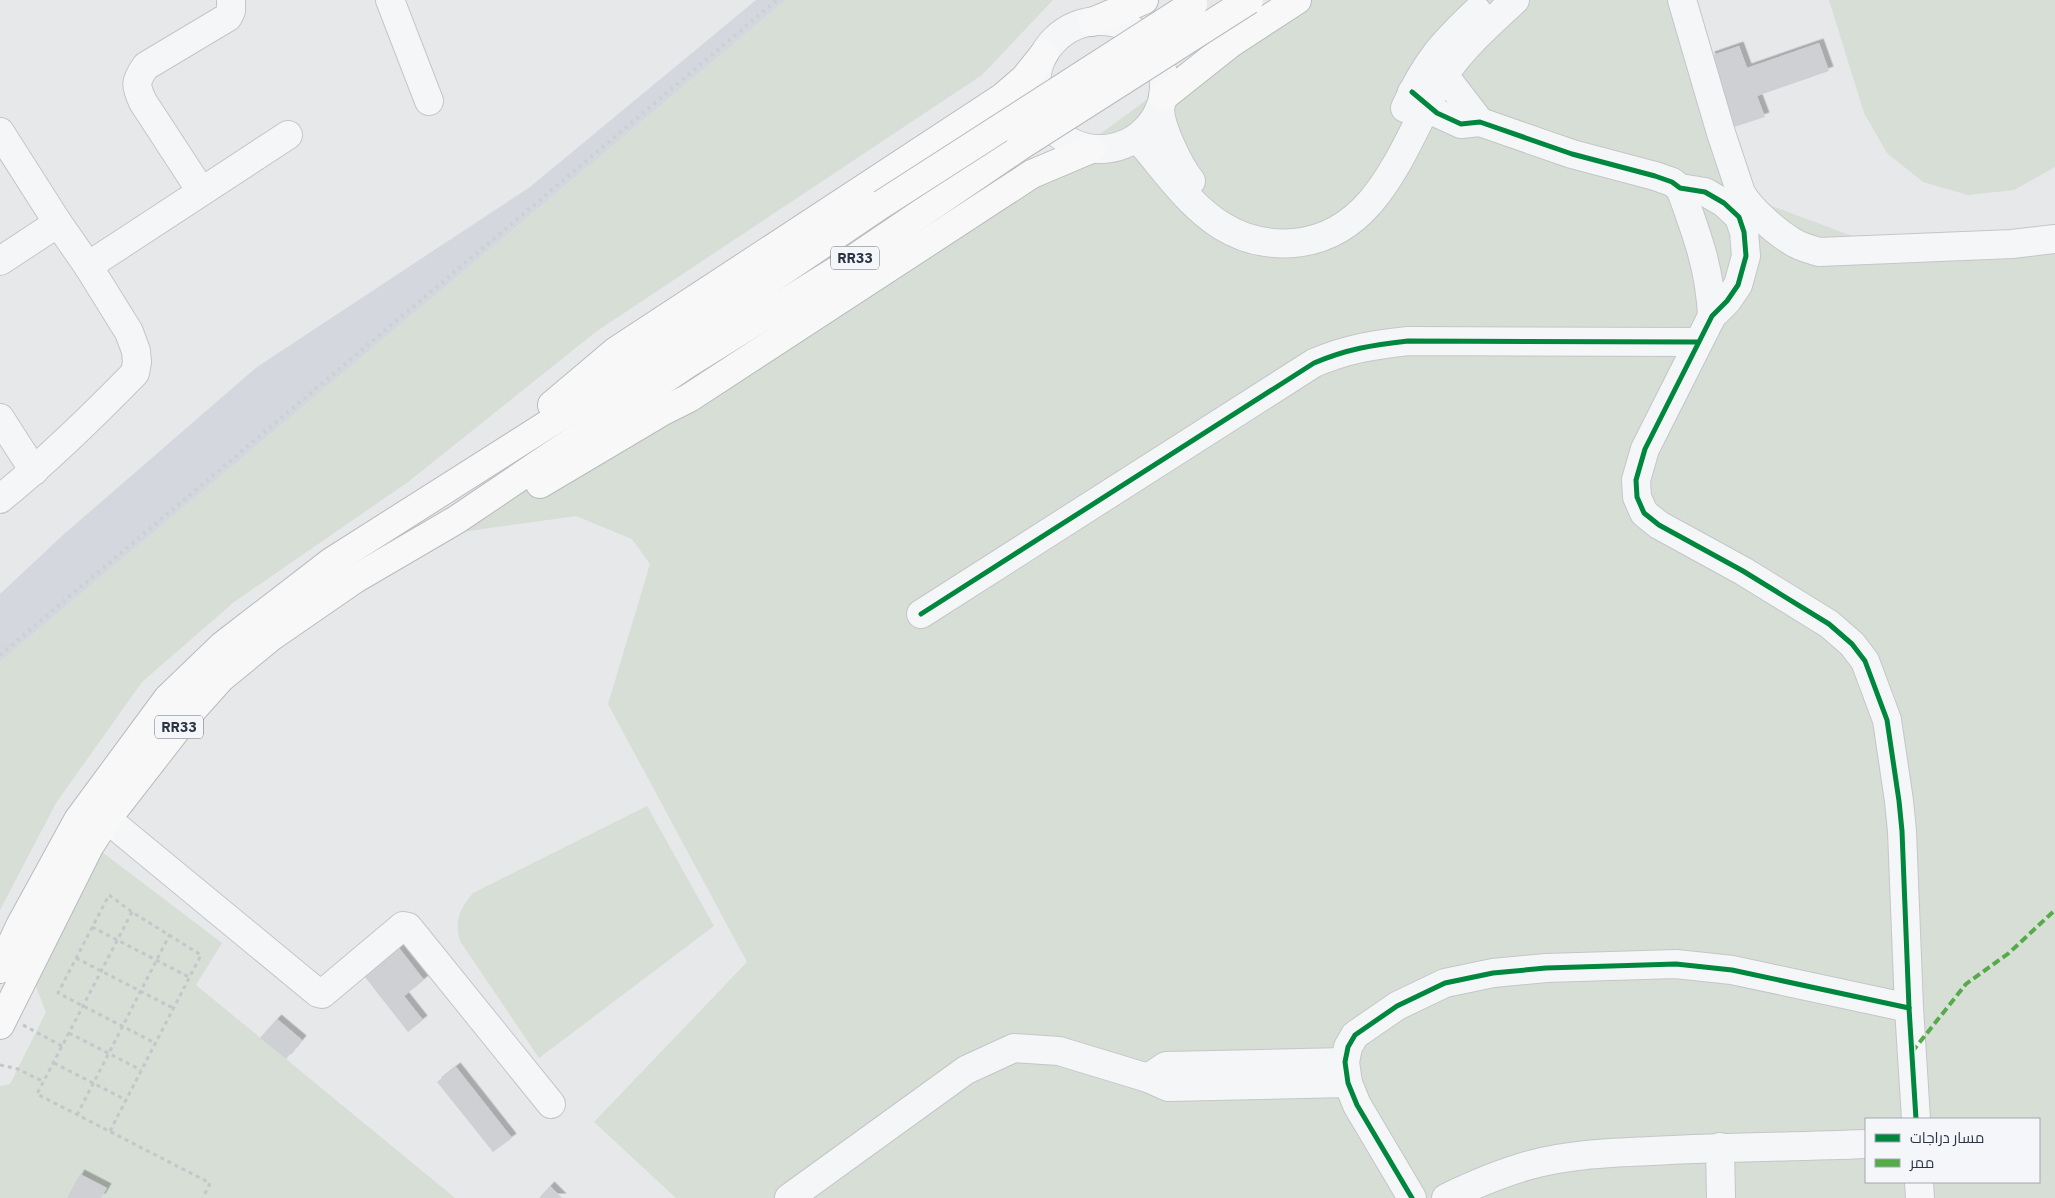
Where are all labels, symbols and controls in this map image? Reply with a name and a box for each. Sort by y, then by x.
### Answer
road number: RR33 [831,247,879,270]
road number: RR33 [155,716,203,739]
legend [1865,1118,2040,1183]
text: مسار دراجات [1910,1128,1984,1147]
text: ممر [1909,1153,1934,1172]

